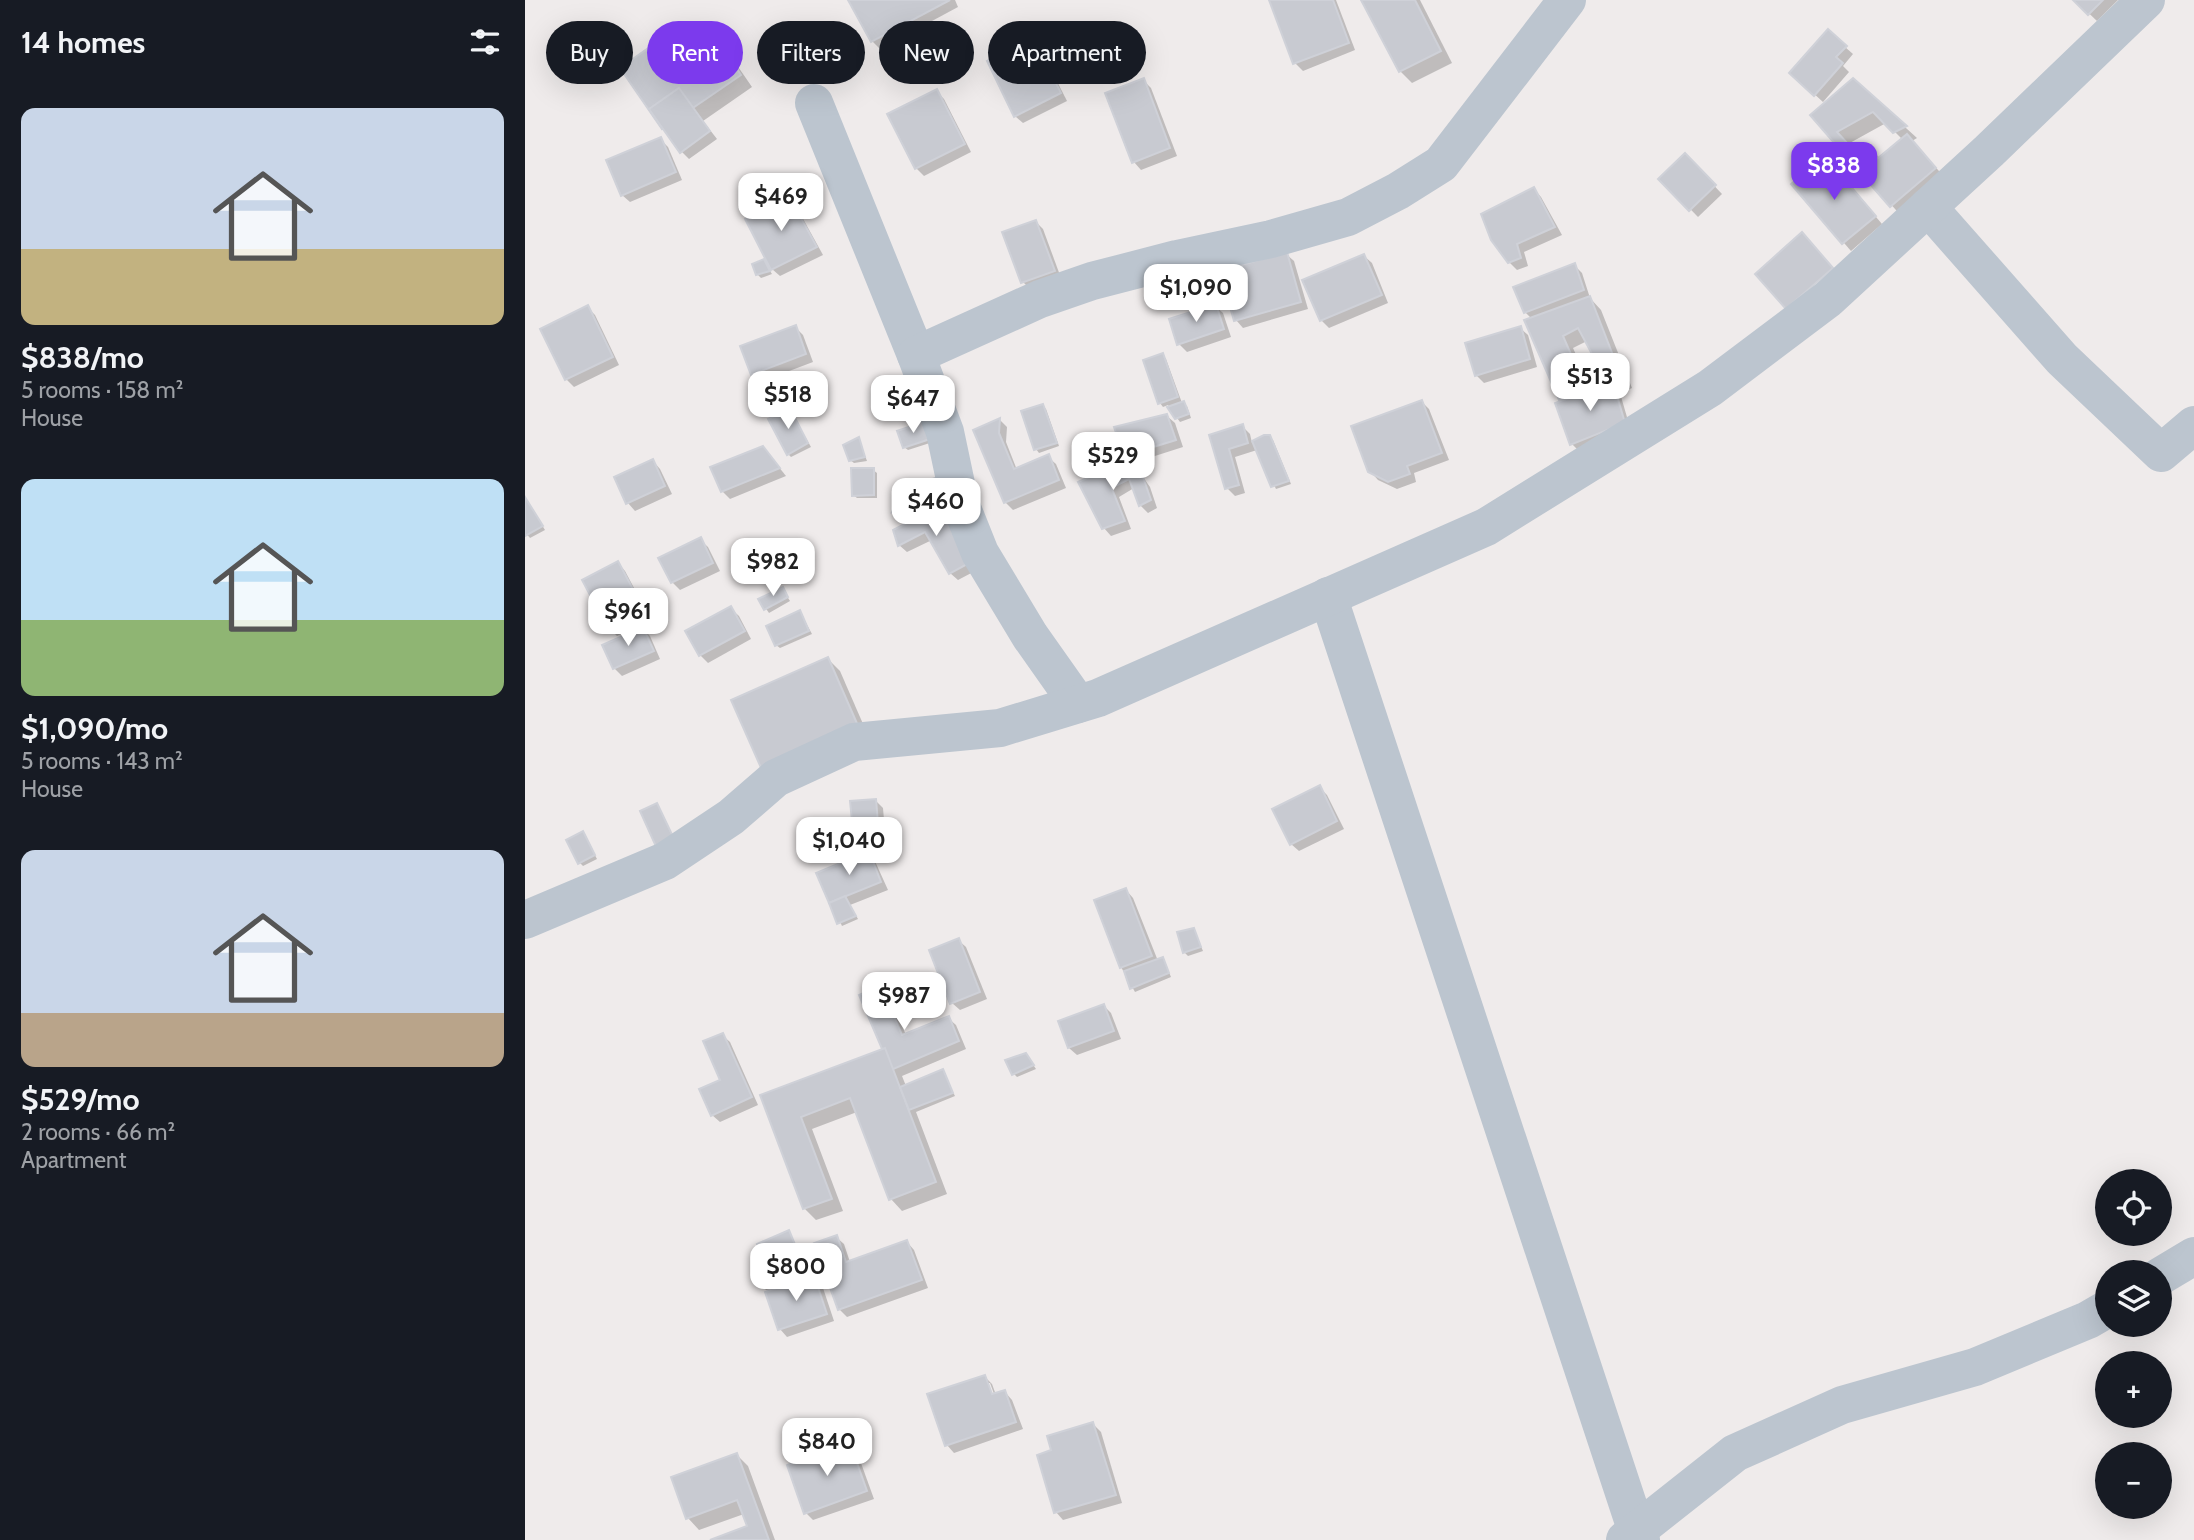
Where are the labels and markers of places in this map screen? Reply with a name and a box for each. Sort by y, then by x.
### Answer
pin: $838 [1793,142,1875,202]
pin: $469 [740,174,822,233]
pin: $1,090 [1139,264,1253,324]
pin: $513 [1549,354,1631,413]
pin: $518 [747,372,829,431]
pin: $647 [872,376,954,435]
pin: $529 [1072,433,1154,492]
pin: $460 [895,478,977,538]
pin: $982 [732,538,814,598]
pin: $961 [587,588,669,648]
pin: $1,040 [792,818,906,877]
pin: $987 [863,972,945,1032]
pin: $800 [755,1244,837,1303]
pin: $840 [786,1418,868,1478]

